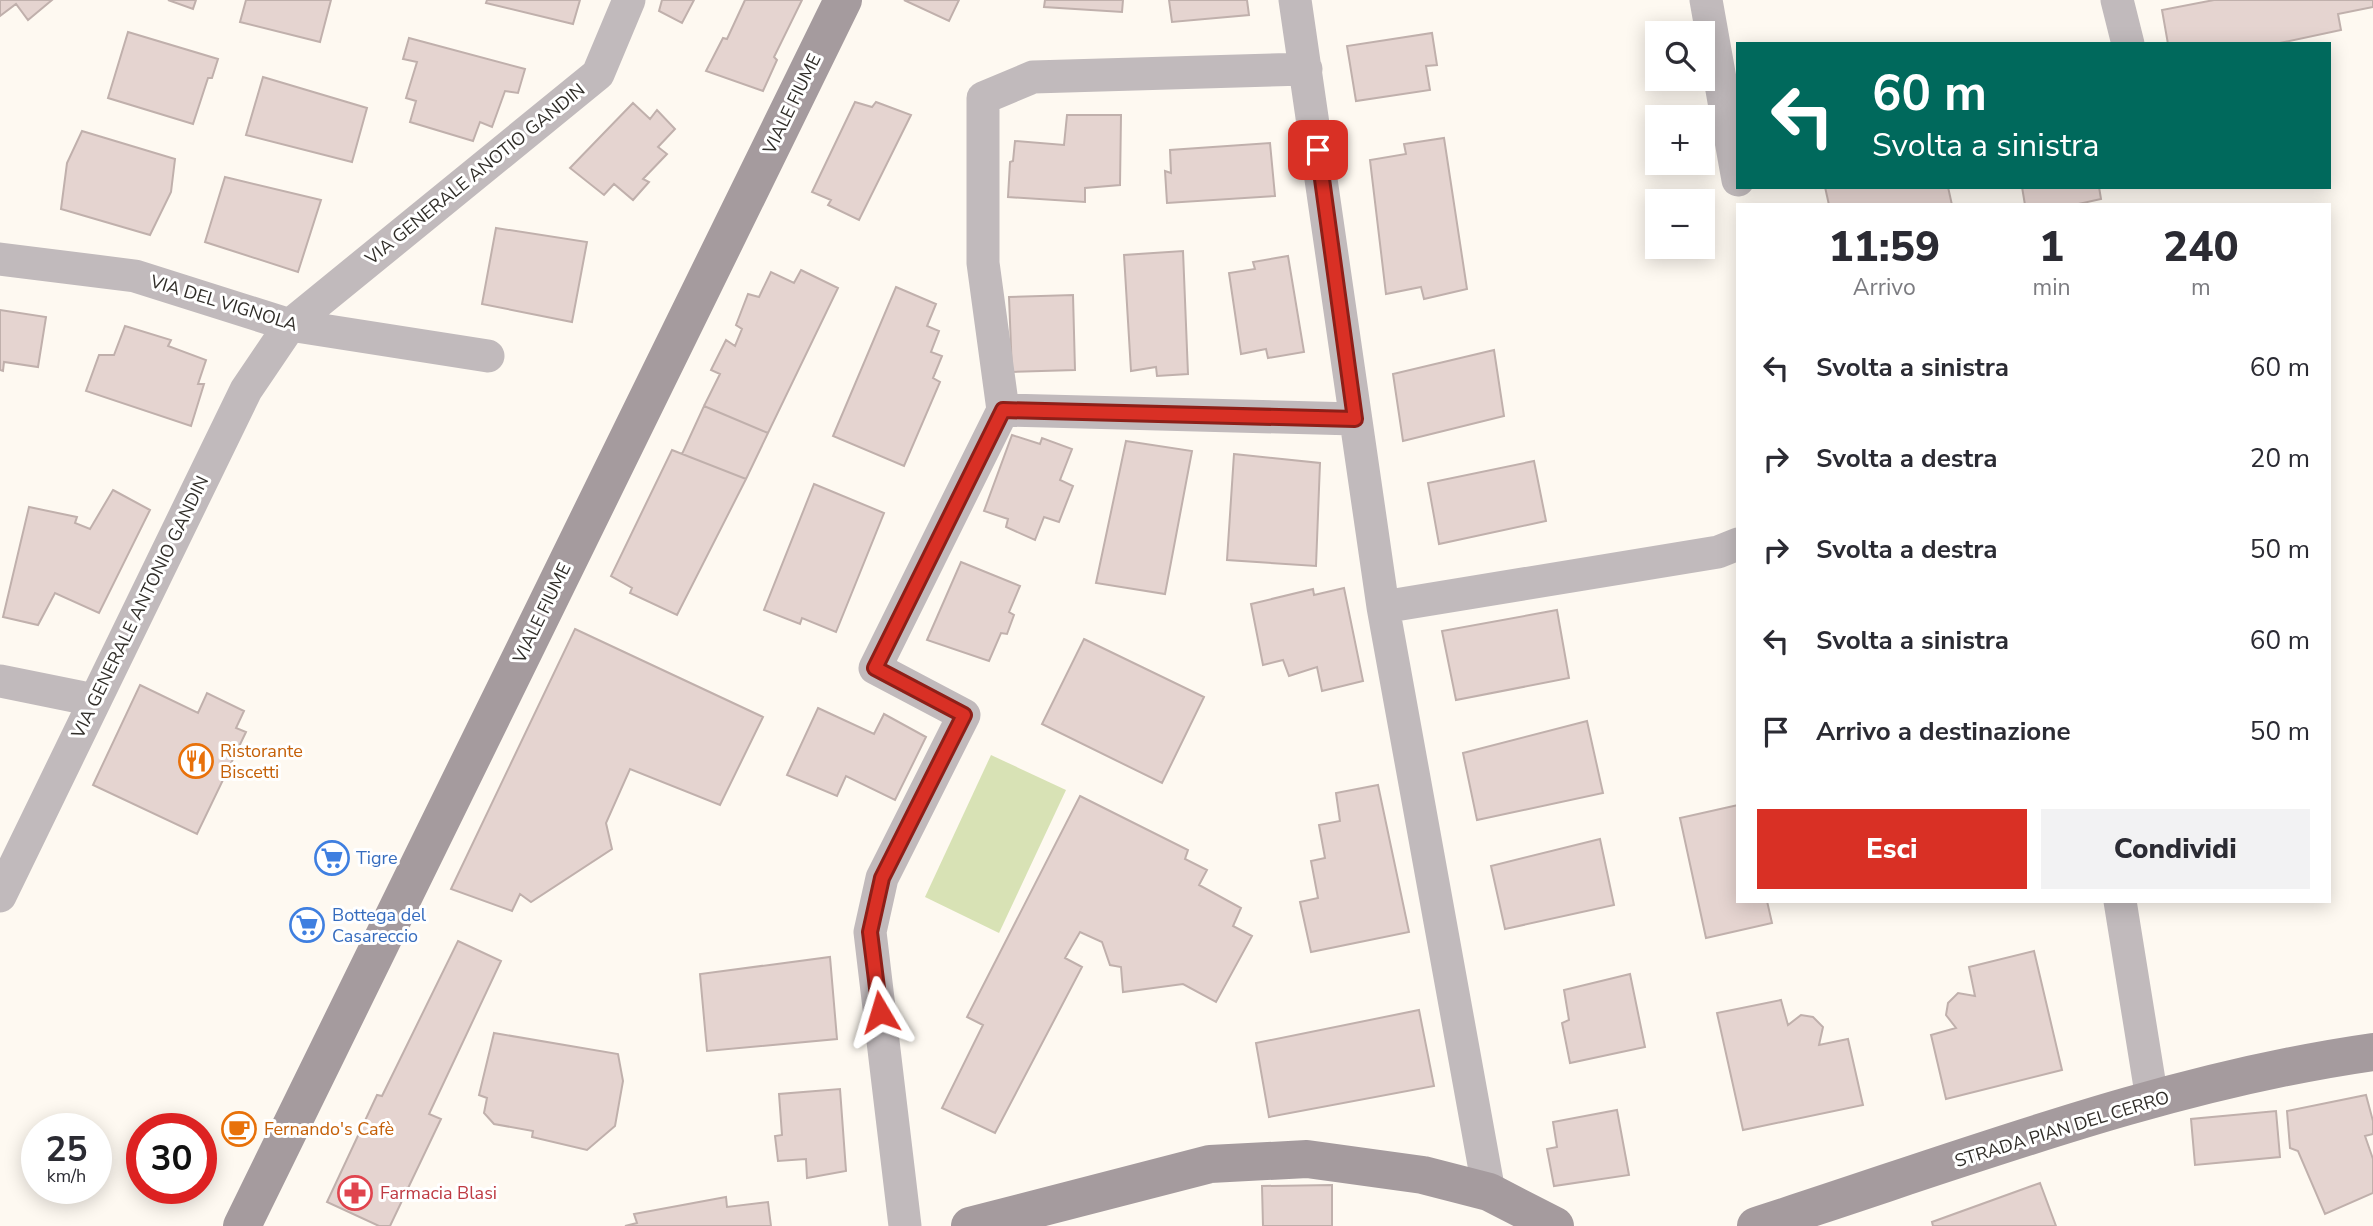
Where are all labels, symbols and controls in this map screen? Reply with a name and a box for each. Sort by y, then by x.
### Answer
map controls [1645,21,1715,259]
button: search [1645,21,1715,91]
street label: VIALE FIUME [757,50,827,159]
text: 60 m [1872,60,1987,127]
icon: left [1757,70,1848,161]
street label: VIA GENERALE ANOTIO GANDIN [359,78,590,271]
button: + [1645,105,1715,175]
pin [1288,120,1348,180]
text: Svolta a sinistra [1872,124,2099,167]
icon: arrive [1299,131,1337,169]
button: − [1645,189,1715,259]
text: 11:59 [1828,219,1940,276]
text: 1 [2039,219,2064,276]
text: 240 [2163,219,2239,276]
street label: VIA DEL VIGNOLA [146,269,301,337]
text: Arrivo [1853,272,1916,303]
text: min [2033,272,2071,303]
text: m [2191,272,2211,303]
icon: left [1757,349,1795,387]
text: Svolta a sinistra [1816,350,2009,385]
text: 60 m [2250,350,2310,385]
icon: right [1757,440,1795,478]
text: Svolta a destra [1816,441,1998,476]
text: 20 m [2250,441,2310,476]
street label: VIA GENERALE ANTONIO GANDIN [65,472,214,743]
icon: right [1757,531,1795,569]
text: Svolta a destra [1816,532,1998,567]
text: 50 m [2250,532,2310,567]
street label: VIALE FIUME [507,559,577,668]
icon: left [1757,622,1795,660]
text: Svolta a sinistra [1816,623,2009,658]
text: 60 m [2250,623,2310,658]
icon: arrive [1757,713,1795,751]
text: Arrivo a destinazione [1816,714,2071,749]
text: 50 m [2250,714,2310,749]
place label: Ristorante Biscetti [220,739,303,784]
restaurant icon: Ristorante Biscetti [177,742,215,780]
button: Esci [1757,809,2027,889]
button: Condividi [2041,809,2310,889]
supermarket icon: Tigre [313,839,351,877]
place label: Tigre [356,846,397,870]
place label: Bottega del Casareccio [332,903,427,948]
supermarket icon: Bottega del Casareccio [288,906,326,944]
position arrow [843,975,917,1049]
street label: STRADA PIAN DEL CERRO [1952,1085,2172,1173]
cafe icon: Fernando's Cafè [220,1110,258,1148]
speed limit sign: 30 [126,1113,217,1204]
place label: Fernando's Cafè [264,1117,394,1141]
text: 25 [45,1126,88,1173]
text: km/h [47,1164,86,1188]
pharmacy icon: Farmacia Blasi [336,1174,374,1212]
place label: Farmacia Blasi [380,1181,497,1205]

